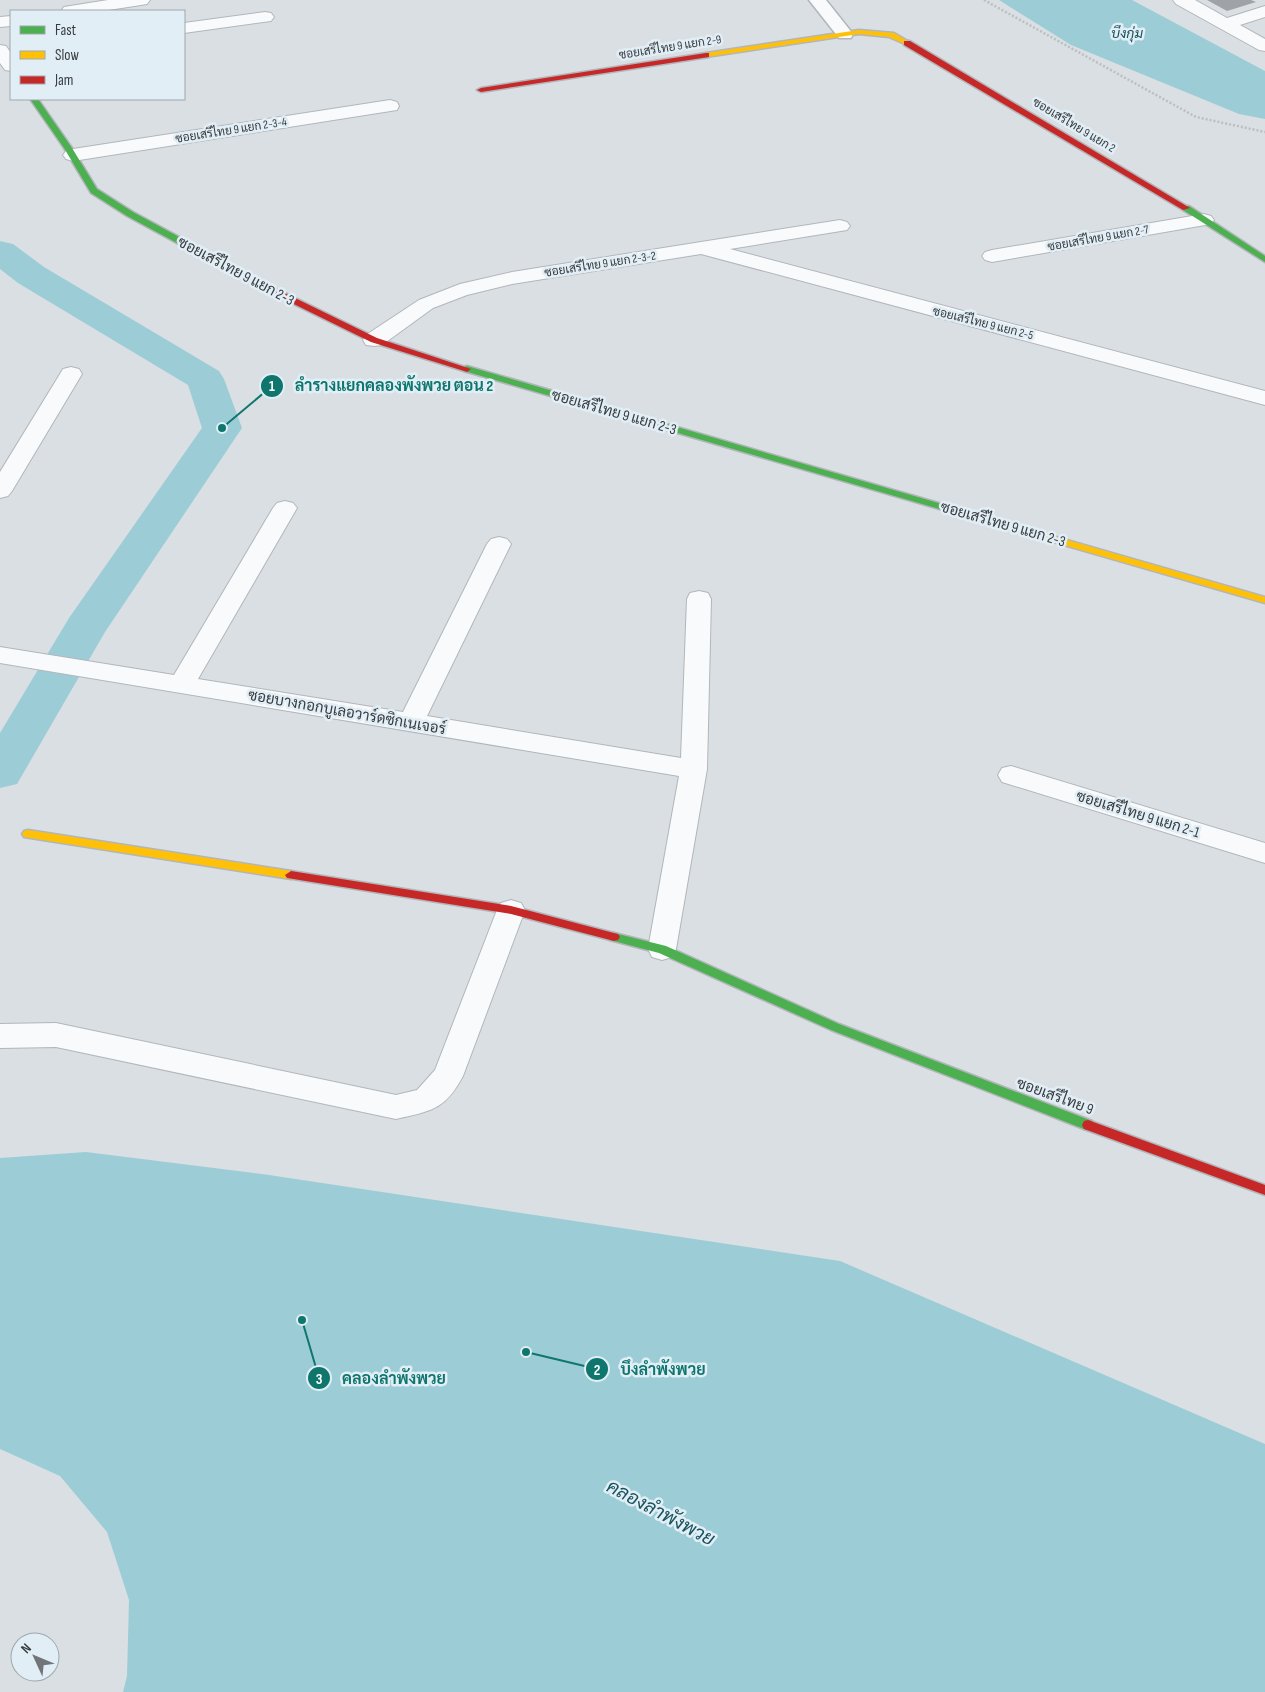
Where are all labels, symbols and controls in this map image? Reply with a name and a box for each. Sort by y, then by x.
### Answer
legend [10,10,185,100]
text: Fast [55,21,77,40]
water label: บึงกุ่ม [1111,25,1143,43]
street label: ซอยเสรีไทย 9 แยก 2-9 [618,31,722,63]
text: Slow [55,46,79,65]
text: Jam [54,71,73,90]
street label: ซอยเสรีไทย 9 แยก 2 [1030,94,1118,156]
street label: ซอยเสรีไทย 9 แยก 2-3-4 [174,113,288,147]
street label: ซอยเสรีไทย 9 แยก 2-7 [1046,221,1150,255]
street label: ซอยเสรีไทย 9 แยก 2-3 [174,232,298,310]
street label: ซอยเสรีไทย 9 แยก 2-3-2 [543,247,657,281]
street label: ซอยเสรีไทย 9 แยก 2-5 [931,303,1035,343]
callout: ลำรางแยกคลองพังพวย ตอน 2 [260,370,503,401]
text: ลำรางแยกคลองพังพวย ตอน 2 [295,375,493,396]
text: 1 [269,377,275,396]
street label: ซอยเสรีไทย 9 แยก 2-3 [549,385,679,439]
street label: ซอยเสรีไทย 9 แยก 2-3 [938,497,1068,551]
street label: ซอยบางกอกบูเลอวาร์ดซิกเนเจอร์ [247,685,447,739]
street label: ซอยเสรีไทย 9 แยก 2-1 [1074,786,1203,843]
street label: ซอยเสรีไทย 9 [1014,1073,1096,1119]
callout: บึงลำพังพวย [585,1354,715,1385]
text: บึงลำพังพวย [620,1359,706,1380]
text: 2 [594,1361,600,1380]
callout: คลองลำพังพวย [307,1363,456,1394]
text: คลองลำพังพวย [342,1368,446,1389]
text: 3 [316,1370,323,1389]
water label: คลองลำพังพวย [602,1475,718,1551]
north arrow [10,1632,60,1682]
text: N [17,1640,35,1657]

